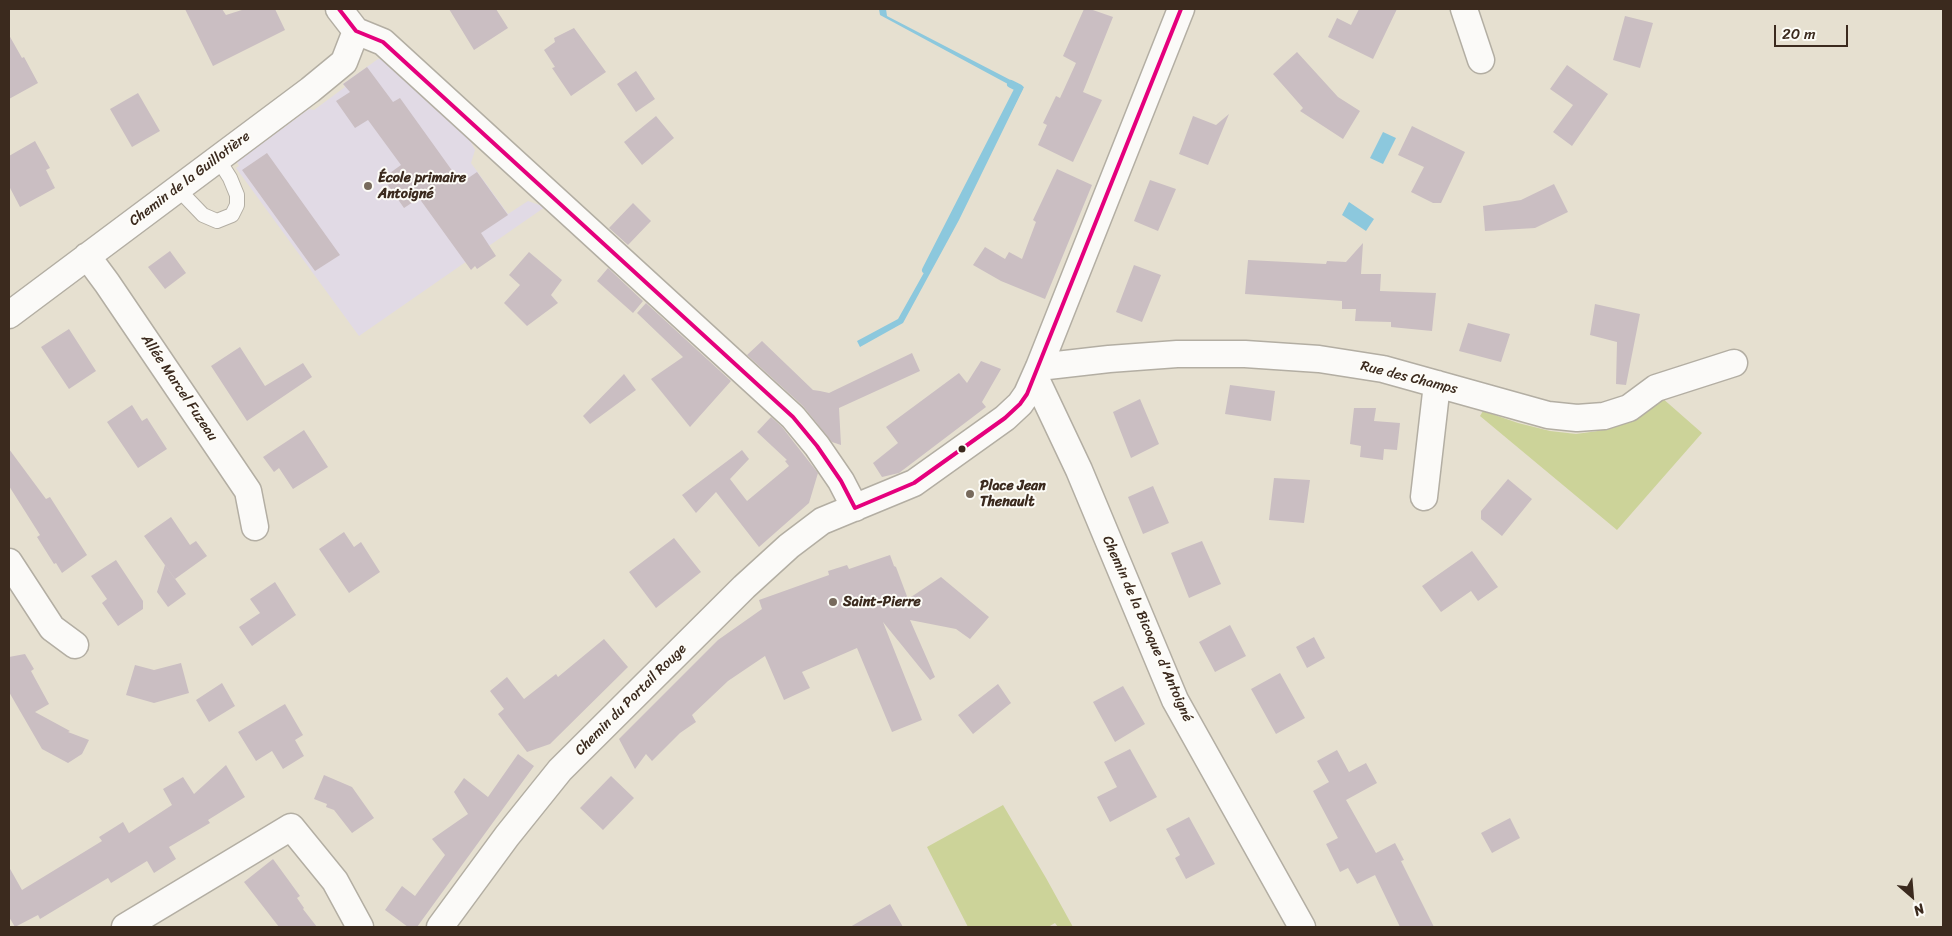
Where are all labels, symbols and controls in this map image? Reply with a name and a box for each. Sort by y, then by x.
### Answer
scale bar [1777,15,1851,47]
text: 20 m [1782,21,1816,47]
street label: Chemin de la Guillotière [126,128,254,230]
place label: École primaire Antoigné [378,170,466,202]
marker: École primaire Antoigné [362,180,374,192]
street label: Allée Marcel Fuzeau [137,332,221,444]
street label: Rue des Champs [1359,358,1459,398]
unlabelled marker [957,444,967,454]
place label: Place Jean Thenault [980,478,1046,511]
marker: Place Jean Thenault [964,488,976,500]
street label: Chemin de la Bicoque d'Antoigné [1098,533,1196,725]
place label: Saint-Pierre [843,594,921,610]
marker: Saint-Pierre [827,596,839,608]
street label: Chemin du Portail Rouge [572,641,690,759]
north arrow [1887,871,1937,921]
text: N [1909,896,1929,923]

